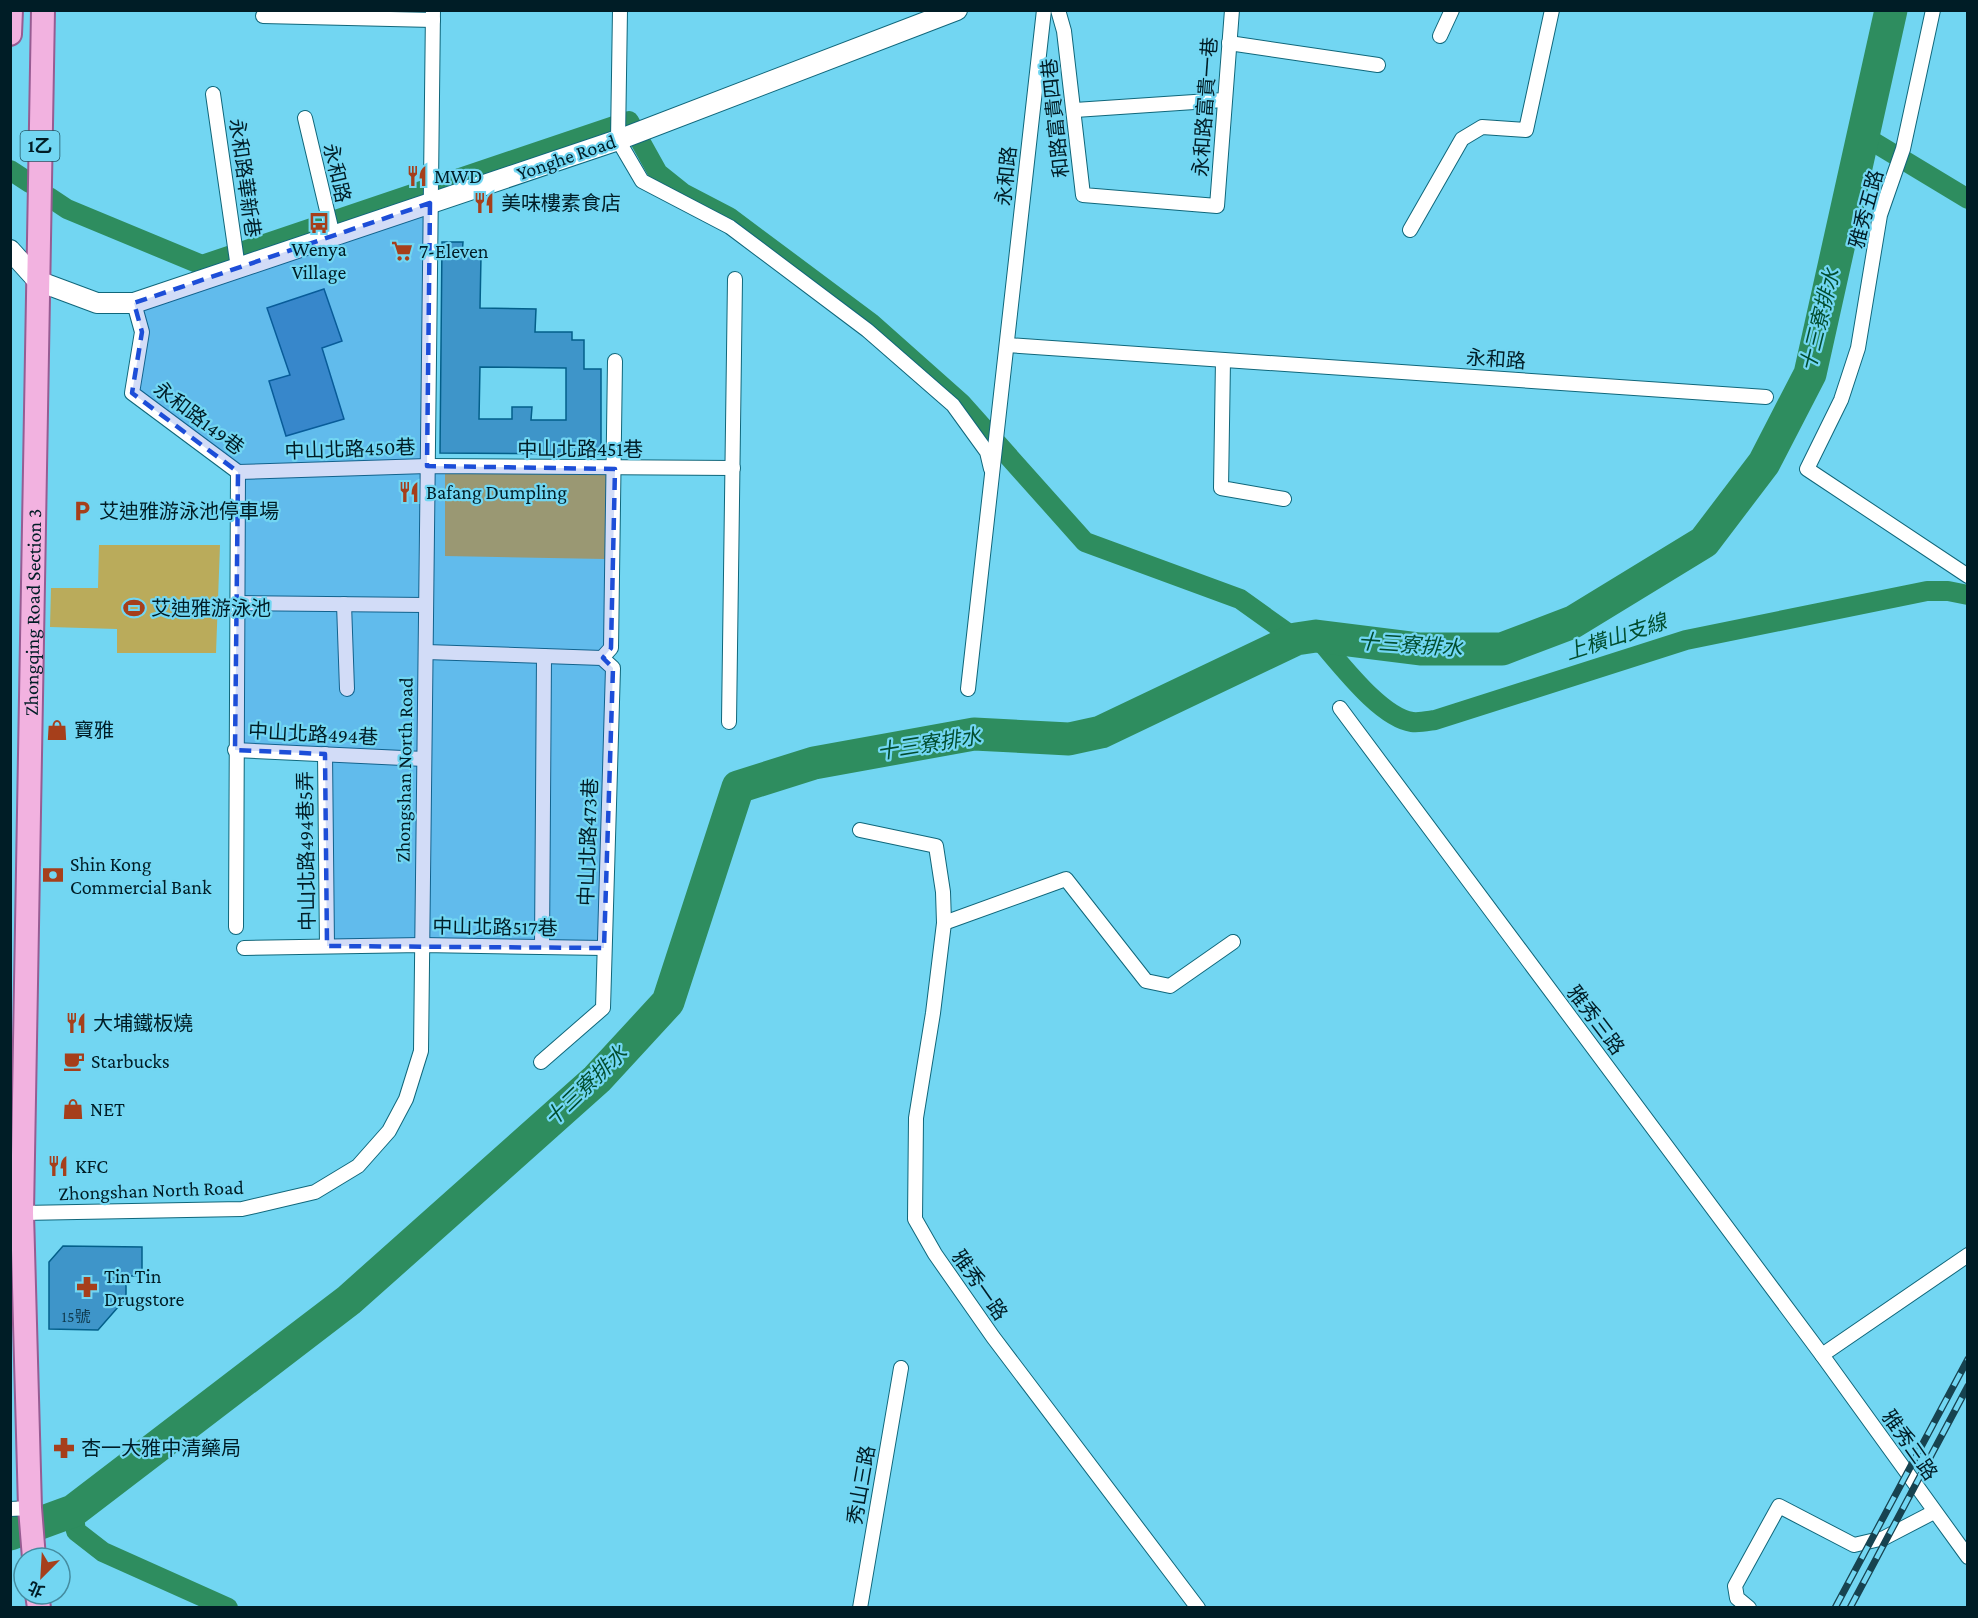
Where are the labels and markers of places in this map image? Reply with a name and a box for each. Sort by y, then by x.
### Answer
restaurant icon: MWD [405,164,429,188]
place label: MWD [434,165,482,187]
restaurant icon: 美味樓素食店 [472,191,496,215]
place label: 美味樓素食店 [501,192,621,214]
bus stop icon: Wenya Village [307,211,331,235]
place label: Wenya Village [291,238,347,284]
supermarket icon: 7-Eleven [390,239,414,263]
place label: 7-Eleven [419,240,489,262]
restaurant icon: Bafang Dumpling [397,480,421,504]
place label: Bafang Dumpling [426,481,567,504]
parking icon: 艾迪雅游泳池停車場 [70,499,94,523]
place label: 艾迪雅游泳池停車場 [99,500,279,522]
sports icon: 艾迪雅游泳池 [122,596,146,620]
place label: 艾迪雅游泳池 [151,597,271,619]
shop icon: 寶雅 [45,718,69,742]
place label: 寶雅 [74,719,114,741]
place label: Shin Kong Commercial Bank [70,853,212,898]
bank icon: Shin Kong Commercial Bank [41,863,65,887]
restaurant icon: 大埔鐵板燒 [64,1011,88,1035]
place label: 大埔鐵板燒 [93,1012,193,1034]
cafe icon: Starbucks [62,1049,86,1073]
place label: Starbucks [91,1050,170,1072]
shop icon: NET [61,1097,85,1121]
place label: NET [90,1098,125,1120]
restaurant icon: KFC [46,1154,70,1178]
place label: KFC [75,1155,108,1177]
place label: Tin Tin Drugstore [104,1265,185,1311]
pharmacy icon: Tin Tin Drugstore [75,1275,99,1299]
pharmacy icon: 杏一大雅中清藥局 [52,1436,76,1460]
place label: 杏一大雅中清藥局 [81,1437,241,1459]

